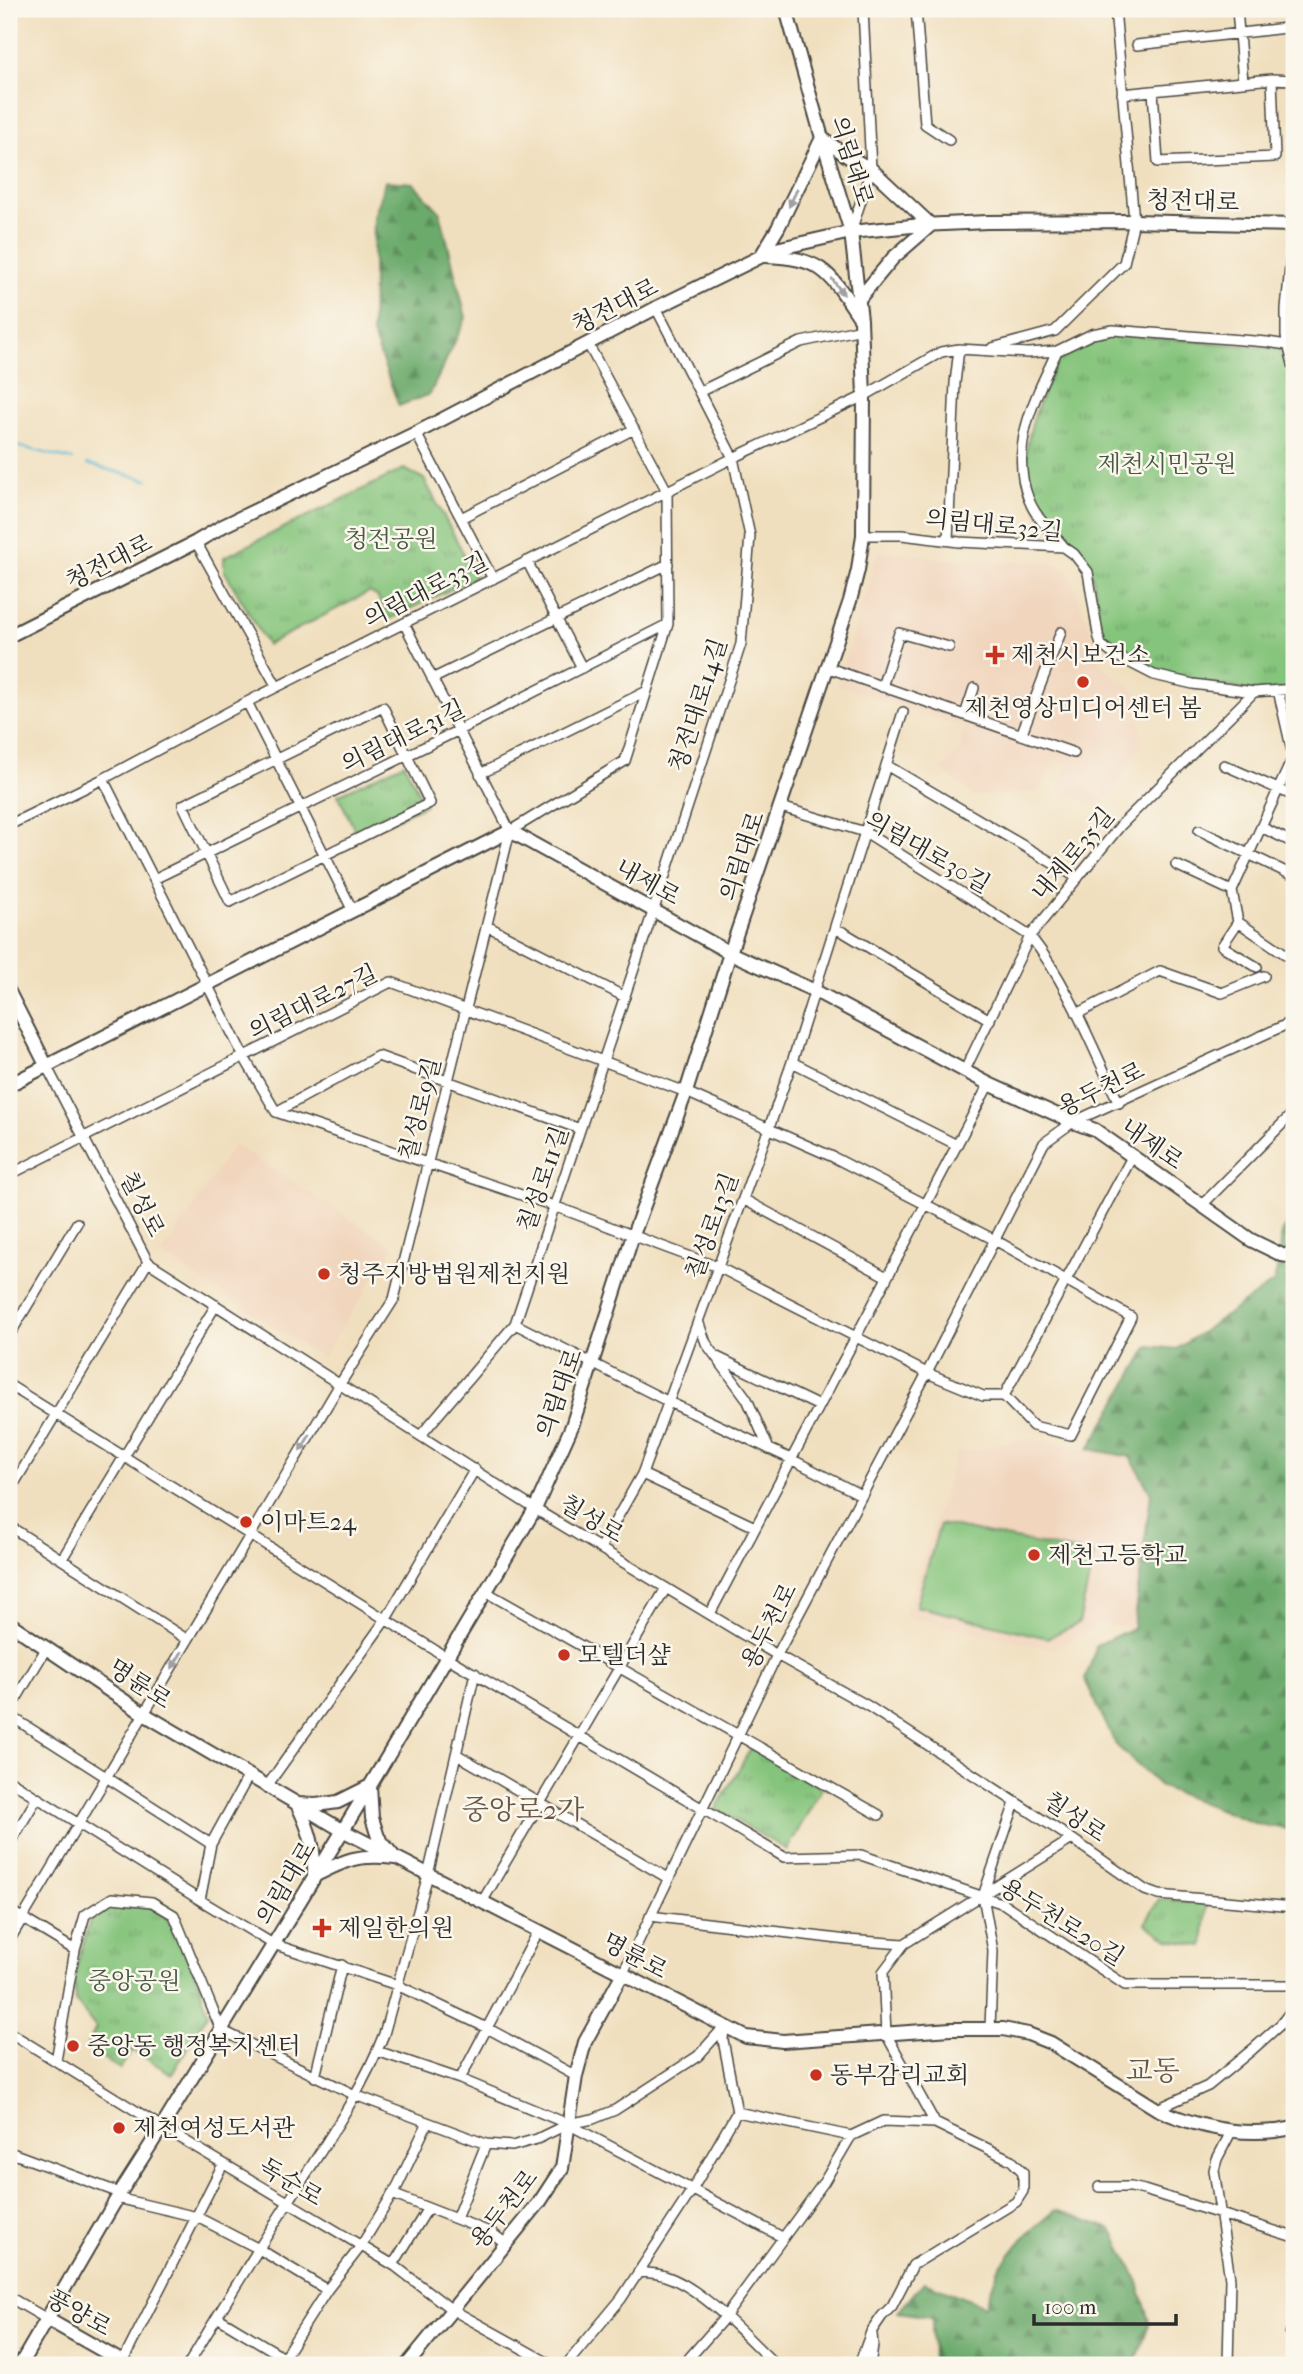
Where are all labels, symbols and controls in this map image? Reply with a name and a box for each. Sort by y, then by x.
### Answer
street label: 의림대로 [825,113,879,209]
street label: 청전대로 [1146,185,1240,217]
one-way arrow [787,188,798,208]
street label: 청전대로 [567,272,663,340]
one-way arrow [831,278,846,296]
park label: 제천시민공원 [1097,450,1237,478]
street label: 의림대로32길 [924,504,1064,546]
park label: 청전공원 [345,525,437,553]
street label: 청전대로 [61,528,157,596]
street label: 의림대로33길 [359,547,493,633]
street label: 청전대로14길 [663,635,733,775]
place label: 제천시보건소 [1011,641,1150,669]
marker: 제천시보건소 [985,645,1005,665]
marker: 제천영상미디어센터 봄 [1075,674,1091,690]
street label: 의림대로31길 [336,694,470,778]
place label: 제천영상미디어센터 봄 [965,694,1201,722]
street label: 내제로35길 [1026,802,1120,906]
street label: 의림대로30길 [861,805,995,899]
street label: 의림대로 [714,808,770,904]
street label: 내제로 [611,853,685,911]
street label: 의림대로27길 [244,959,382,1045]
street label: 칠성로9길 [394,1055,446,1163]
street label: 용두천로 [1053,1056,1149,1122]
street label: 내제로 [1115,1113,1189,1175]
street label: 칠성로11길 [512,1122,574,1236]
street label: 칠성로 [114,1167,170,1241]
street label: 칠성로13길 [680,1169,744,1283]
place label: 청주지방법원제천지원 [338,1260,570,1288]
marker: 청주지방법원제천지원 [316,1266,332,1282]
street label: 의림대로 [530,1345,588,1441]
one-way arrow [299,1434,312,1453]
street label: 칠성로 [555,1489,629,1549]
place label: 이마트24 [260,1508,357,1536]
marker: 이마트24 [238,1514,254,1530]
place label: 제천고등학교 [1048,1541,1187,1569]
marker: 제천고등학교 [1026,1547,1042,1563]
street label: 용두천로 [735,1578,803,1674]
place label: 모텔더샾 [578,1641,671,1669]
marker: 모텔더샾 [556,1647,572,1663]
one-way arrow [170,1650,183,1669]
street label: 명륜로 [103,1653,177,1715]
street label: 칠성로 [1038,1786,1112,1848]
district label: 중앙로2가 [462,1793,584,1826]
street label: 의림대로 [250,1836,322,1930]
street label: 용두천로20길 [995,1873,1129,1971]
place label: 제일한의원 [338,1914,454,1942]
marker: 제일한의원 [312,1918,332,1938]
street label: 명륜로 [598,1927,672,1985]
park label: 중앙공원 [88,1967,180,1995]
place label: 중앙동 행정복지센터 [87,2032,301,2060]
marker: 중앙동 행정복지센터 [65,2038,81,2054]
district label: 교동 [1126,2054,1180,2087]
place label: 동부감리교회 [830,2061,969,2089]
marker: 동부감리교회 [808,2067,824,2083]
place label: 제천여성도서관 [133,2114,295,2142]
marker: 제천여성도서관 [111,2120,127,2136]
street label: 독순로 [254,2152,328,2212]
street label: 용두천로 [464,2164,544,2254]
scale bar [1034,2283,1175,2327]
street label: 풍양로 [42,2284,116,2342]
text: 100 m [1044,2295,1097,2319]

